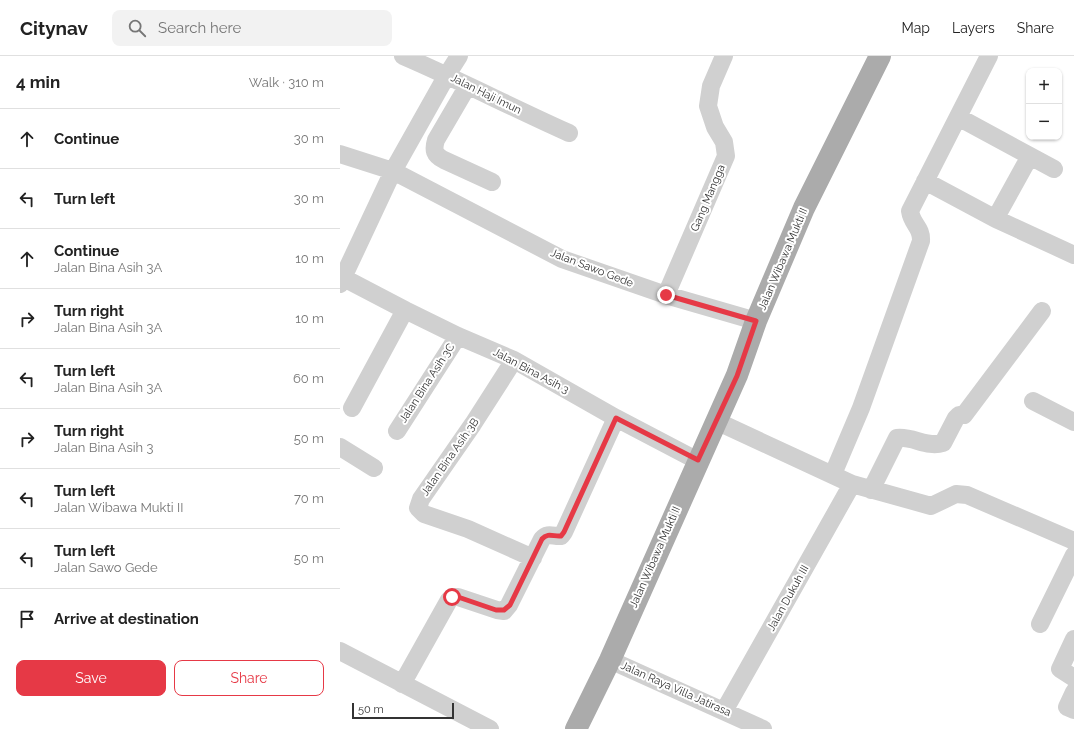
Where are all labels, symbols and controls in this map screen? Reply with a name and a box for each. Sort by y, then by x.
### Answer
search box [112,10,392,46]
text: Citynav [20,17,88,39]
icon: search [126,17,148,39]
text: Search here [158,19,241,37]
text: Map [902,20,930,36]
text: Layers [952,20,995,36]
text: Share [1017,20,1054,36]
map controls [1026,68,1062,140]
button: + [1026,68,1062,104]
street label: Jalan Haji Imun [449,71,523,117]
text: 4 min [16,72,60,92]
text: Walk · 310 m [249,75,324,90]
button: − [1026,104,1062,140]
icon: ahead [16,128,38,150]
text: Continue [54,130,119,148]
text: 30 m [294,131,324,146]
street label: Gang Mangga [688,163,728,233]
icon: left [16,188,38,210]
text: Turn left [54,190,115,208]
text: 30 m [294,191,324,206]
street label: Jalan Wibawa Mukti II [756,206,810,312]
text: Continue [54,242,119,260]
street label: Jalan Sawo Gede [549,246,636,290]
icon: ahead [16,248,38,270]
text: 10 m [295,251,324,266]
text: Jalan Bina Asih 3A [54,260,162,275]
route end [657,286,675,304]
text: Turn right [54,302,124,320]
icon: right [16,308,38,330]
text: 10 m [295,311,324,326]
text: Jalan Bina Asih 3A [54,320,162,335]
street label: Jalan Bina Asih 3C [397,341,458,425]
street label: Jalan Bina Asih 3 [491,346,571,397]
text: Turn left [54,362,115,380]
icon: left [16,368,38,390]
text: 60 m [293,371,324,386]
text: Jalan Bina Asih 3A [54,380,162,395]
street label: Jalan Bina Asih 3B [418,416,482,498]
text: Turn right [54,422,124,440]
icon: right [16,428,38,450]
text: 50 m [294,431,324,446]
text: Jalan Bina Asih 3 [54,440,153,455]
text: Turn left [54,482,115,500]
icon: left [16,488,38,510]
text: 70 m [294,491,324,506]
text: Jalan Wibawa Mukti II [54,500,183,515]
street label: Jalan Wibawa Mukti II [627,504,683,610]
text: Turn left [54,542,115,560]
icon: left [16,548,38,570]
text: 50 m [294,551,324,566]
text: Jalan Sawo Gede [54,560,158,575]
street label: Jalan Dukuh III [764,563,812,633]
route start [443,588,461,606]
icon: arrive [16,608,38,630]
text: Arrive at destination [54,610,199,628]
street label: Jalan Raya Villa Jatirasa [619,659,733,719]
button: Save [16,660,166,696]
button: Share [174,660,324,696]
scale bar [352,701,454,720]
text: 50 m [358,703,384,716]

